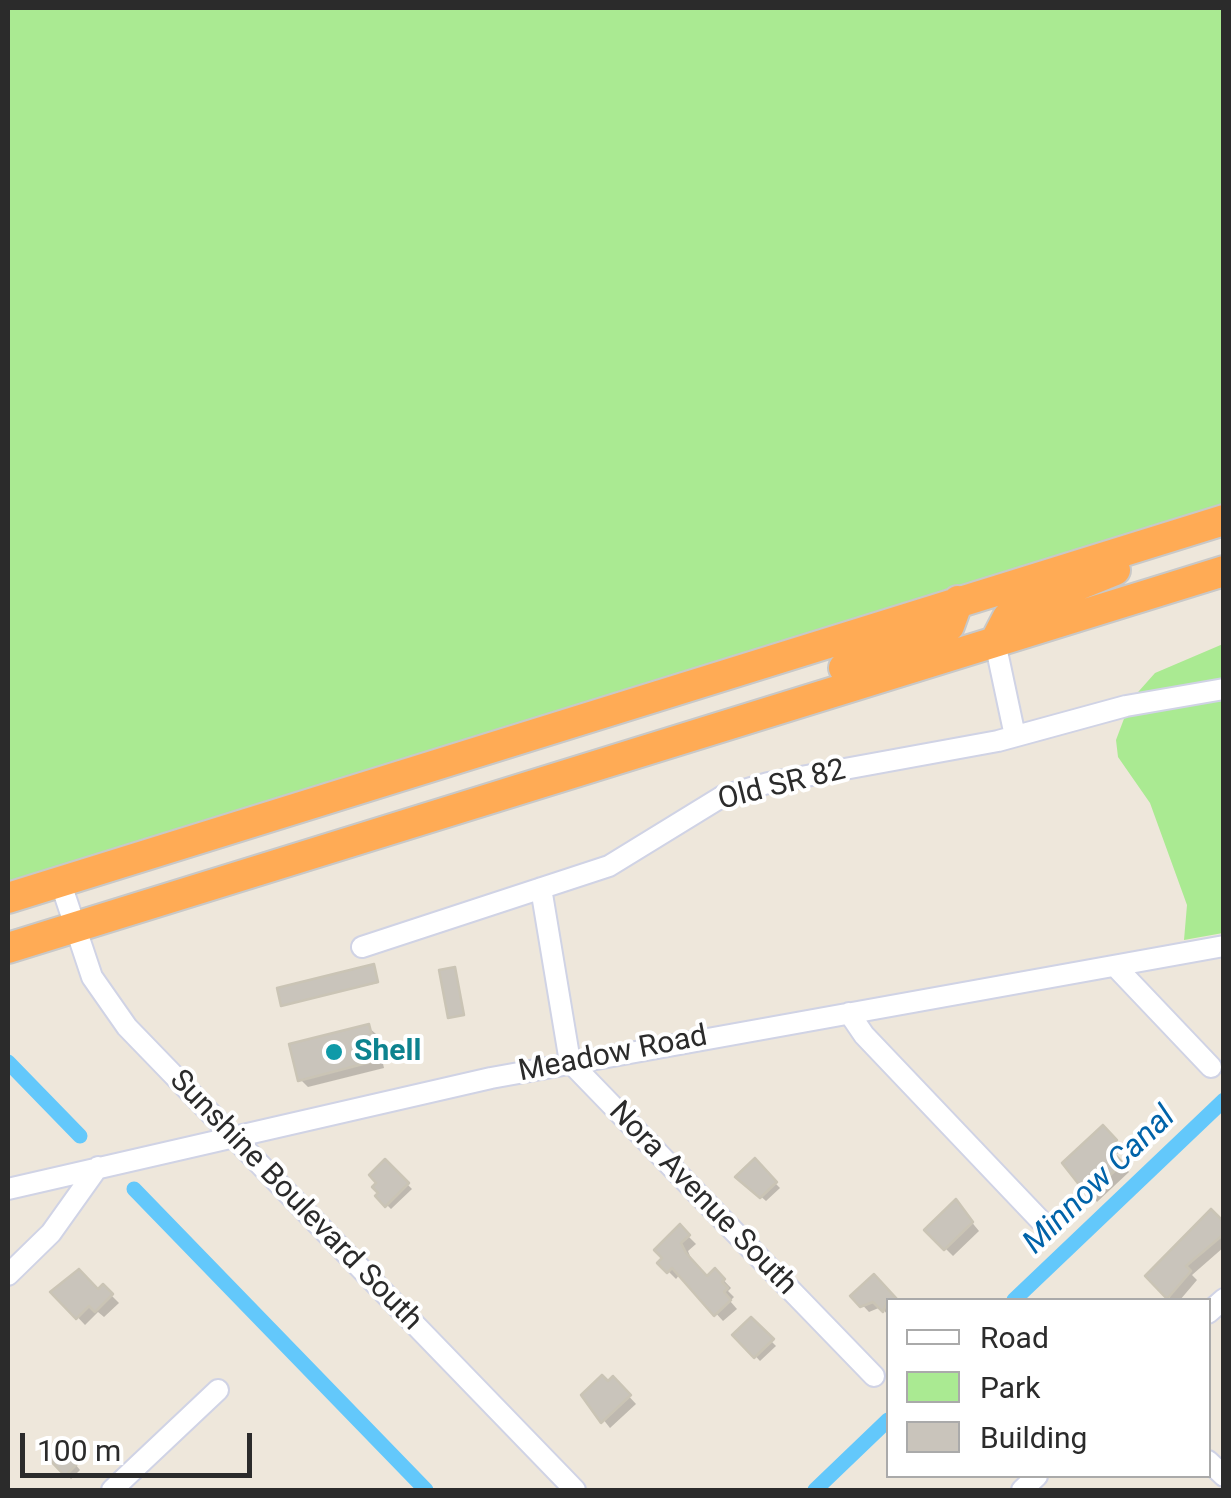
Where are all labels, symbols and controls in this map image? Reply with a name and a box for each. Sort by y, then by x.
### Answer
street label: Old SR 82 [715,753,849,819]
street label: Meadow Road [516,1019,710,1091]
place label: Shell [354,1034,421,1070]
marker: Shell [323,1041,345,1063]
street label: Sunshine Boulevard South [161,1063,429,1339]
street label: Nora Avenue South [600,1095,804,1303]
water label: Minnow Canal [1016,1099,1184,1263]
legend [886,1298,1211,1478]
text: Road [980,1320,1049,1355]
text: Park [980,1370,1040,1405]
scale bar [25,1413,258,1475]
text: Building [980,1420,1087,1455]
text: 100 m [37,1433,121,1468]

